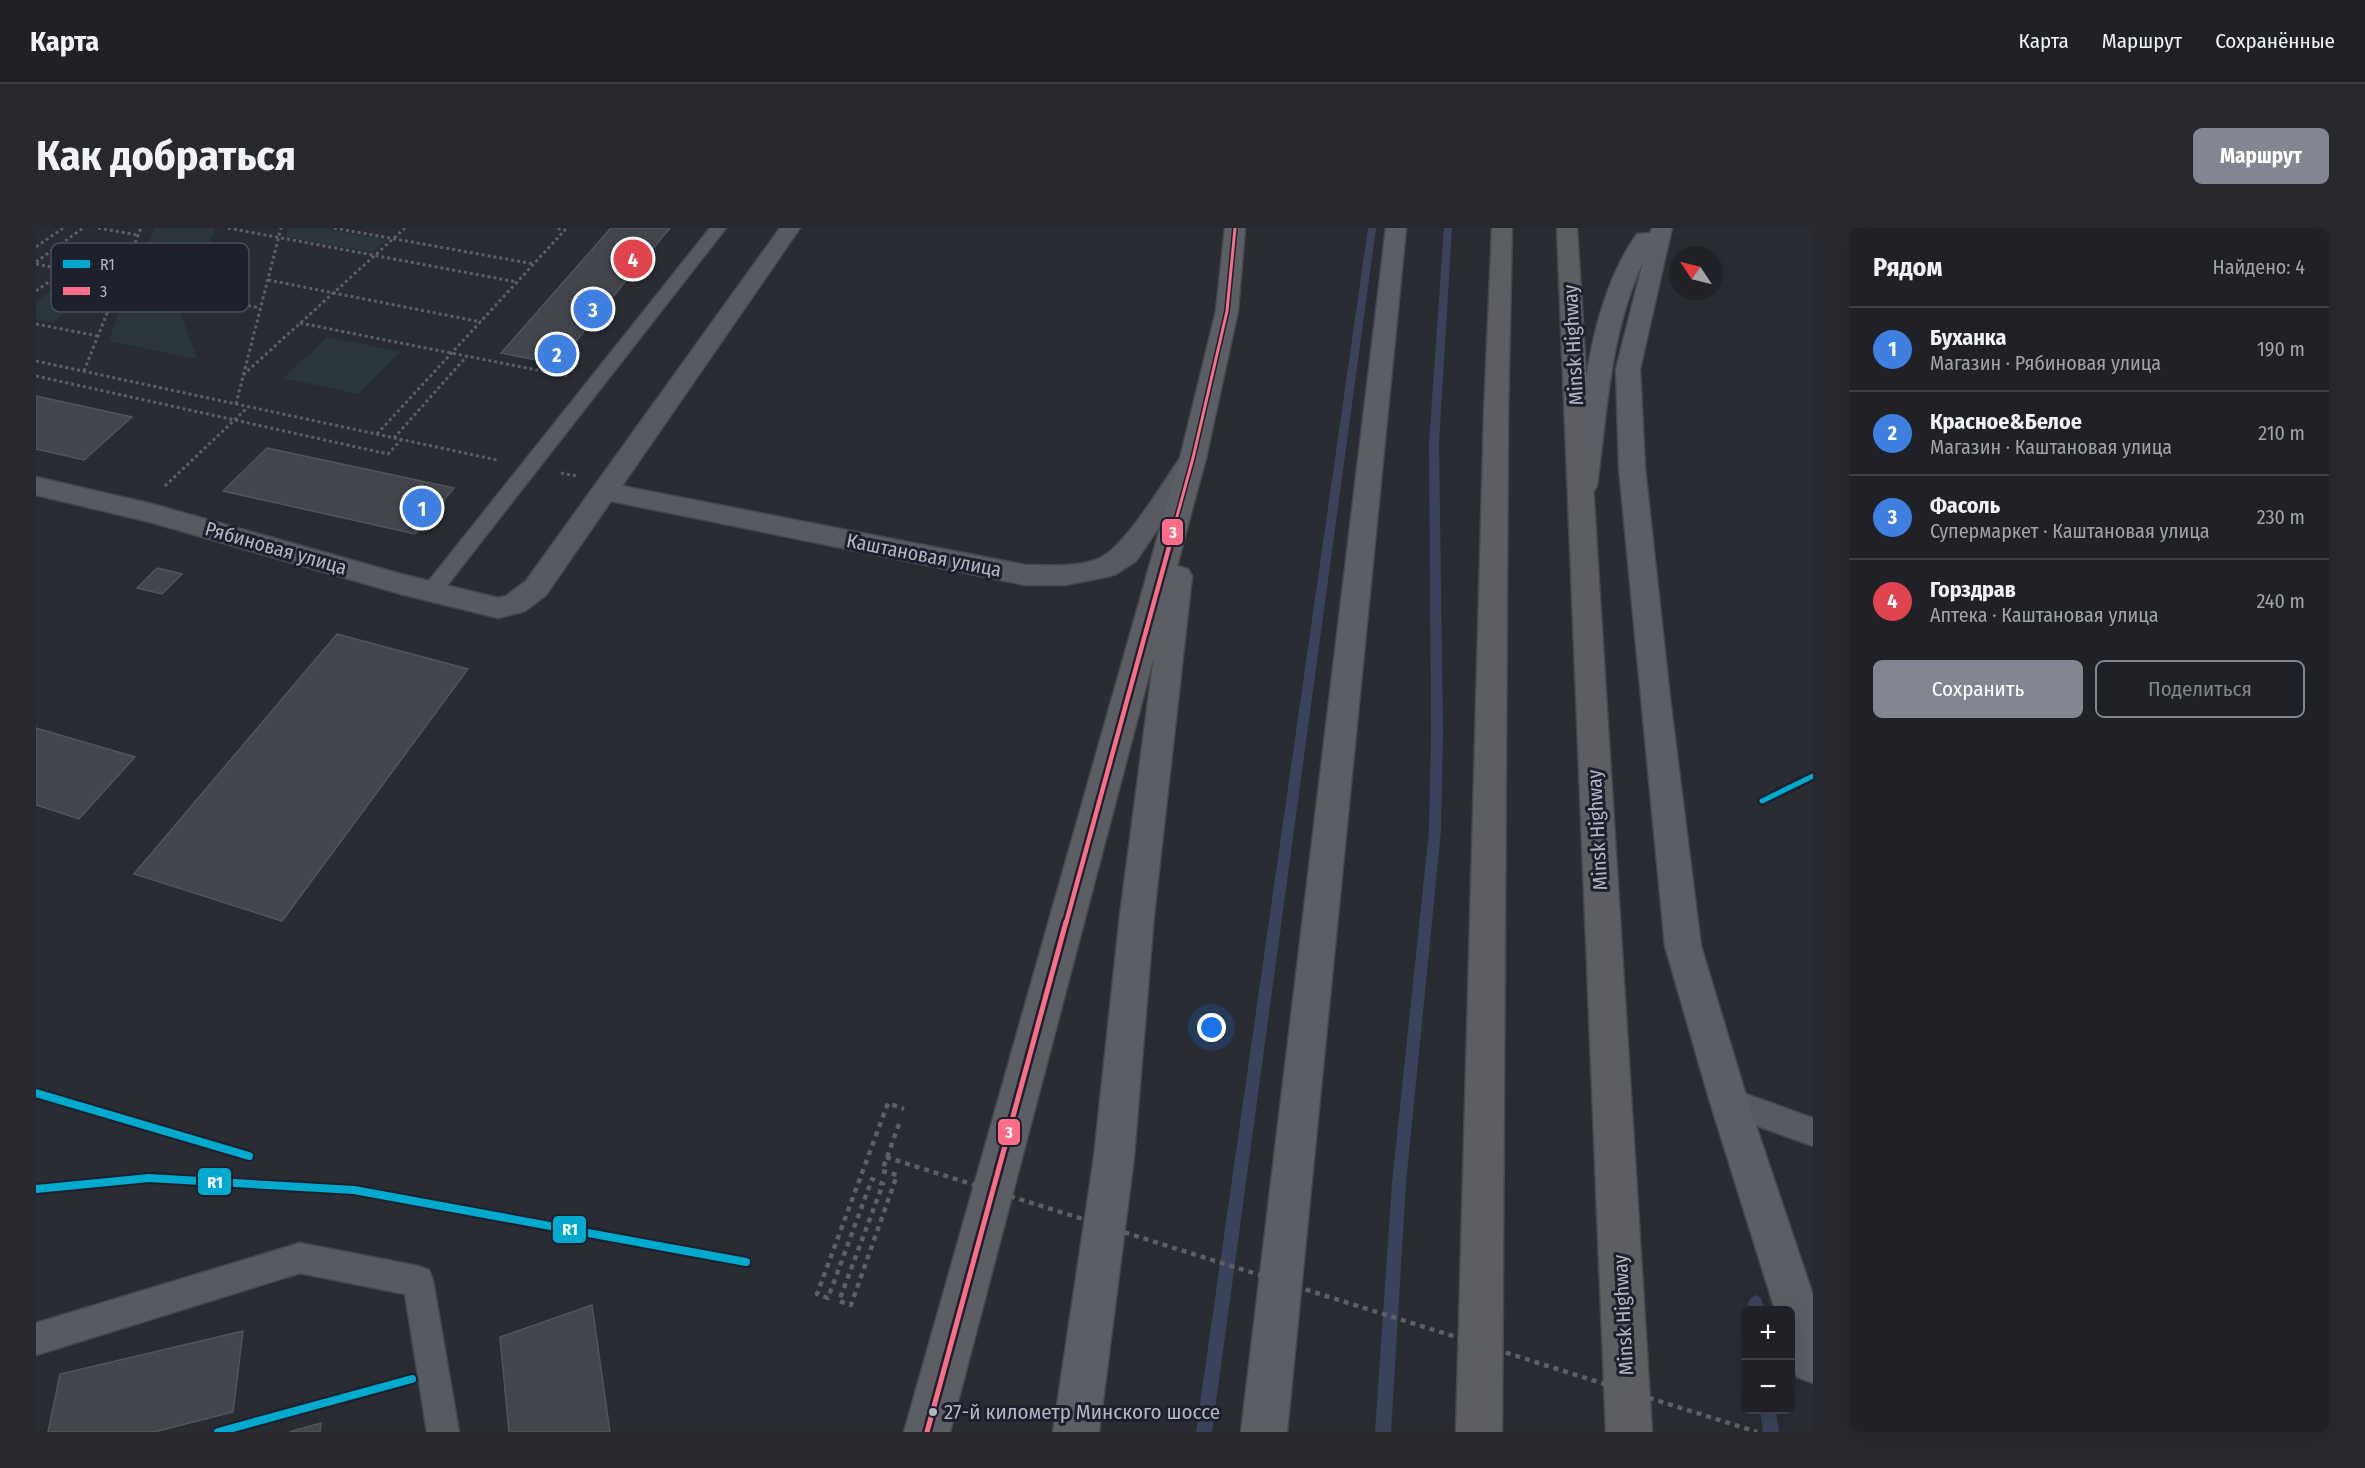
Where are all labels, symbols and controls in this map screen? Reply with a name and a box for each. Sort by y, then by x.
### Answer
text: Карта [30,25,99,58]
text: Карта [2019,28,2069,54]
text: Маршрут [2102,28,2182,54]
text: Сохранённые [2215,28,2335,54]
button: Маршрут [2193,128,2329,184]
text: Как добраться [36,131,296,181]
pin: 4 [614,237,652,282]
legend [51,243,249,312]
north arrow [1669,246,1723,300]
text: Рядом [1873,252,1942,283]
text: R1 [100,255,115,274]
text: Найдено: 4 [2213,255,2305,279]
text: 3 [100,282,107,301]
street label: Minsk Highway [1558,284,1588,406]
pin: 3 [574,286,612,332]
text: Буханка [1930,324,2006,351]
pin: 2 [538,332,576,376]
text: 1 [1888,337,1897,361]
text: 190 m [2257,337,2305,361]
text: Магазин · Рябиновая улица [1930,351,2161,375]
text: Красное&Белое [1930,408,2082,435]
text: 2 [1888,421,1897,445]
text: 210 m [2258,421,2305,445]
text: Магазин · Каштановая улица [1930,435,2172,459]
pin: 1 [402,486,442,530]
text: Фасоль [1930,492,2000,519]
text: 3 [1888,505,1897,529]
text: 230 m [2257,505,2305,529]
street label: Рябиновая улица [202,516,350,580]
line badge: 3 [1161,518,1184,546]
text: Супермаркет · Каштановая улица [1930,519,2210,543]
text: 3 [1168,523,1177,542]
street label: Каштановая улица [844,528,1004,582]
text: Горздрав [1930,576,2016,603]
text: 4 [1887,589,1898,613]
text: 240 m [2256,589,2305,613]
text: Аптека · Каштановая улица [1930,603,2159,627]
button: Сохранить [1873,660,2083,718]
button: Поделиться [2095,660,2305,718]
street label: Minsk Highway [1582,769,1612,891]
your location [1197,1013,1226,1042]
line badge: 3 [997,1118,1021,1146]
text: 3 [1004,1123,1013,1142]
line badge: R1 [197,1167,232,1196]
text: R1 [207,1173,223,1192]
line badge: R1 [552,1215,587,1244]
text: R1 [562,1220,578,1239]
street label: Minsk Highway [1608,1254,1638,1376]
map controls [1741,1306,1795,1414]
button: + [1741,1306,1795,1360]
button: − [1741,1360,1795,1414]
place label: 27-й километр Минского шоссе [944,1399,1220,1425]
marker: 27-й километр Минского шоссе [927,1406,939,1418]

